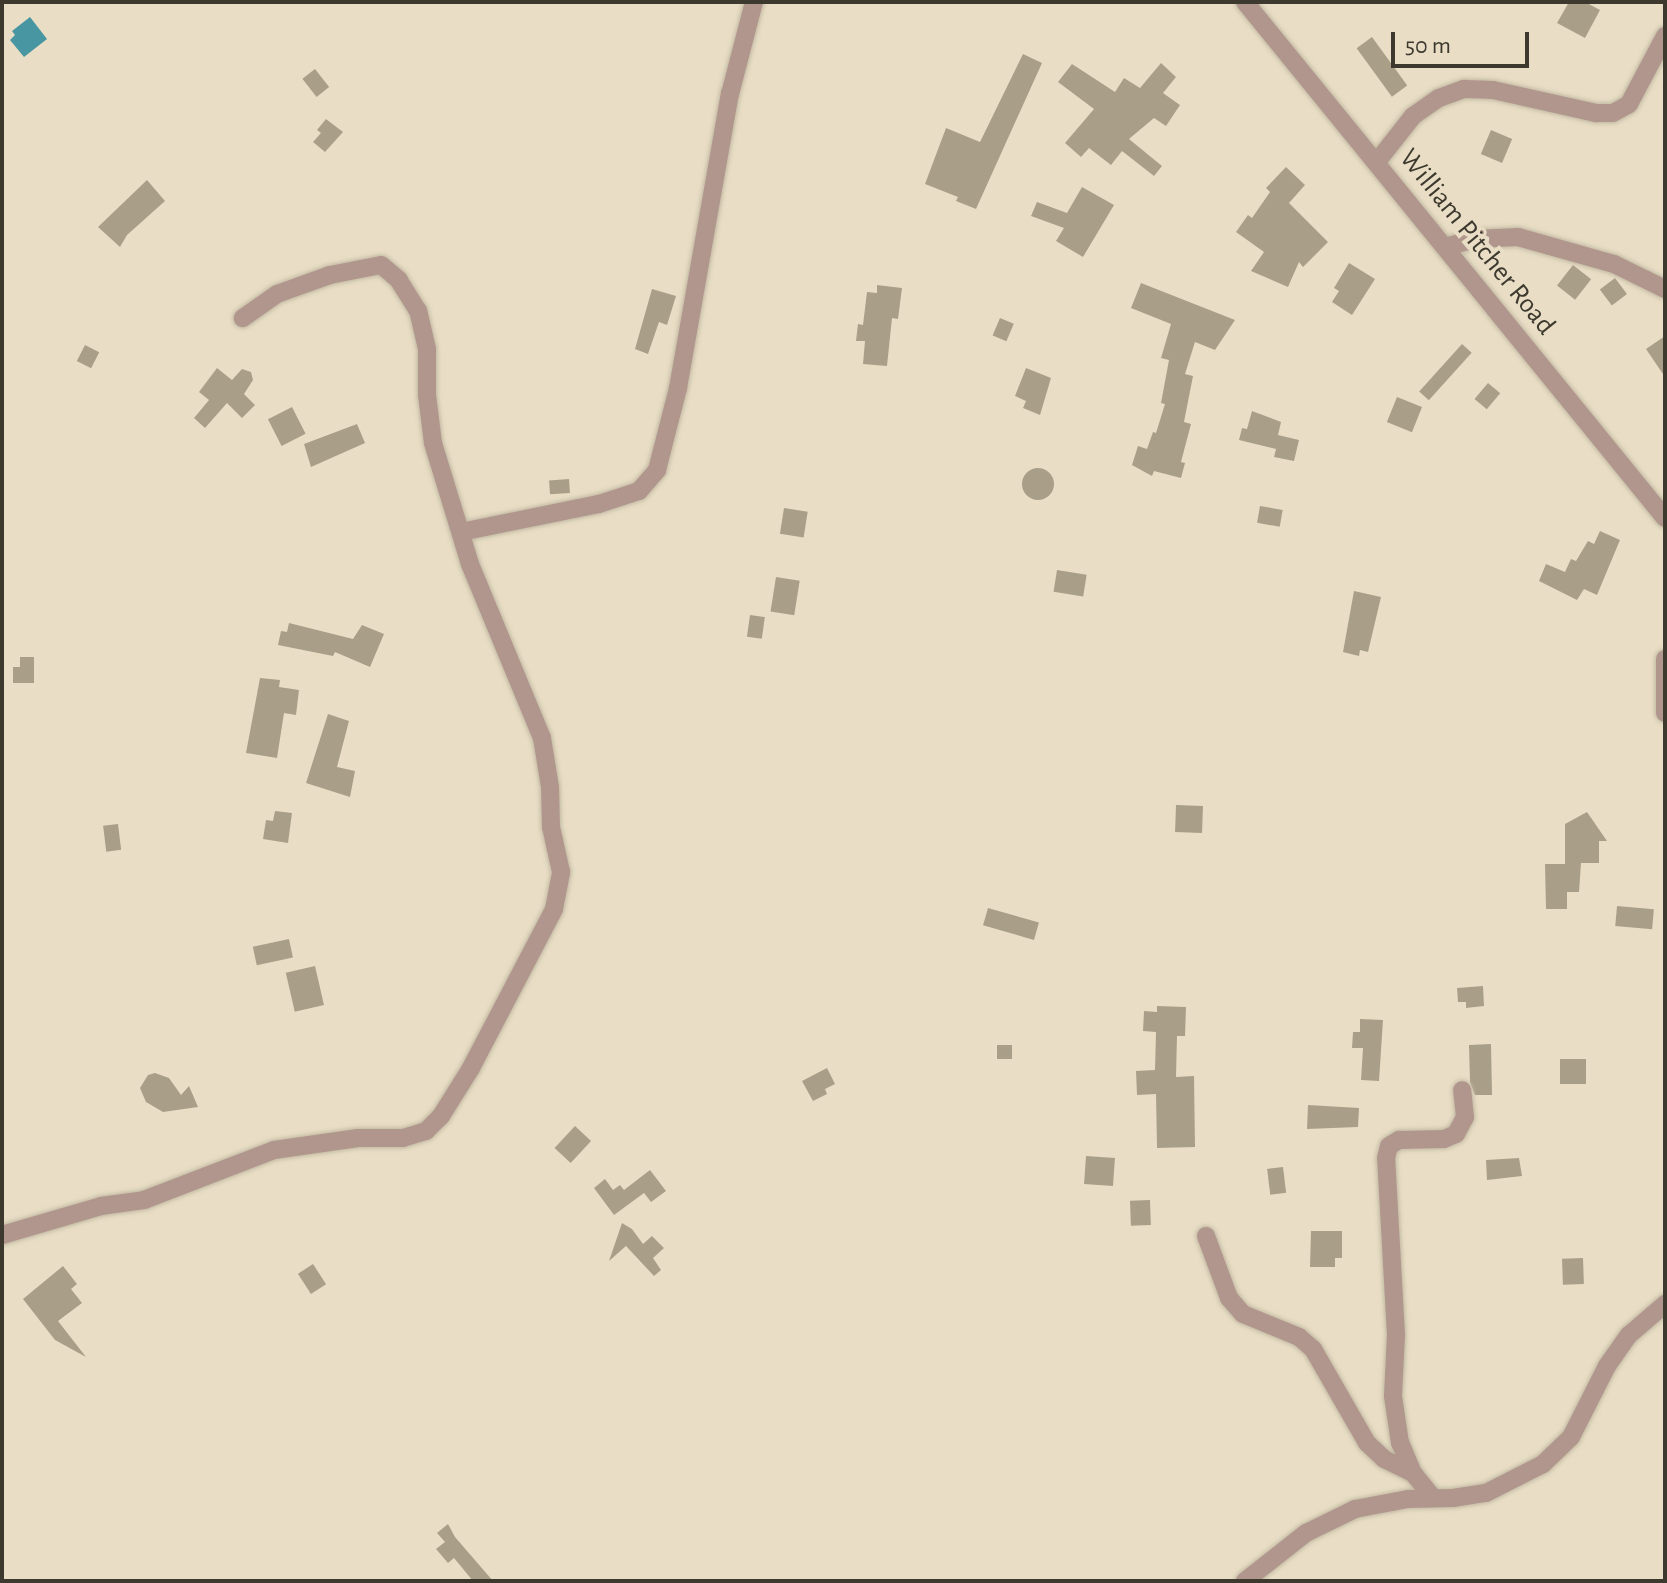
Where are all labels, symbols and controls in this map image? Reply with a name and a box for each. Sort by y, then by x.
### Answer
scale bar [1395,16,1533,66]
text: 50 m [1405,34,1451,58]
street label: William Pitcher Road [1392,142,1562,342]

